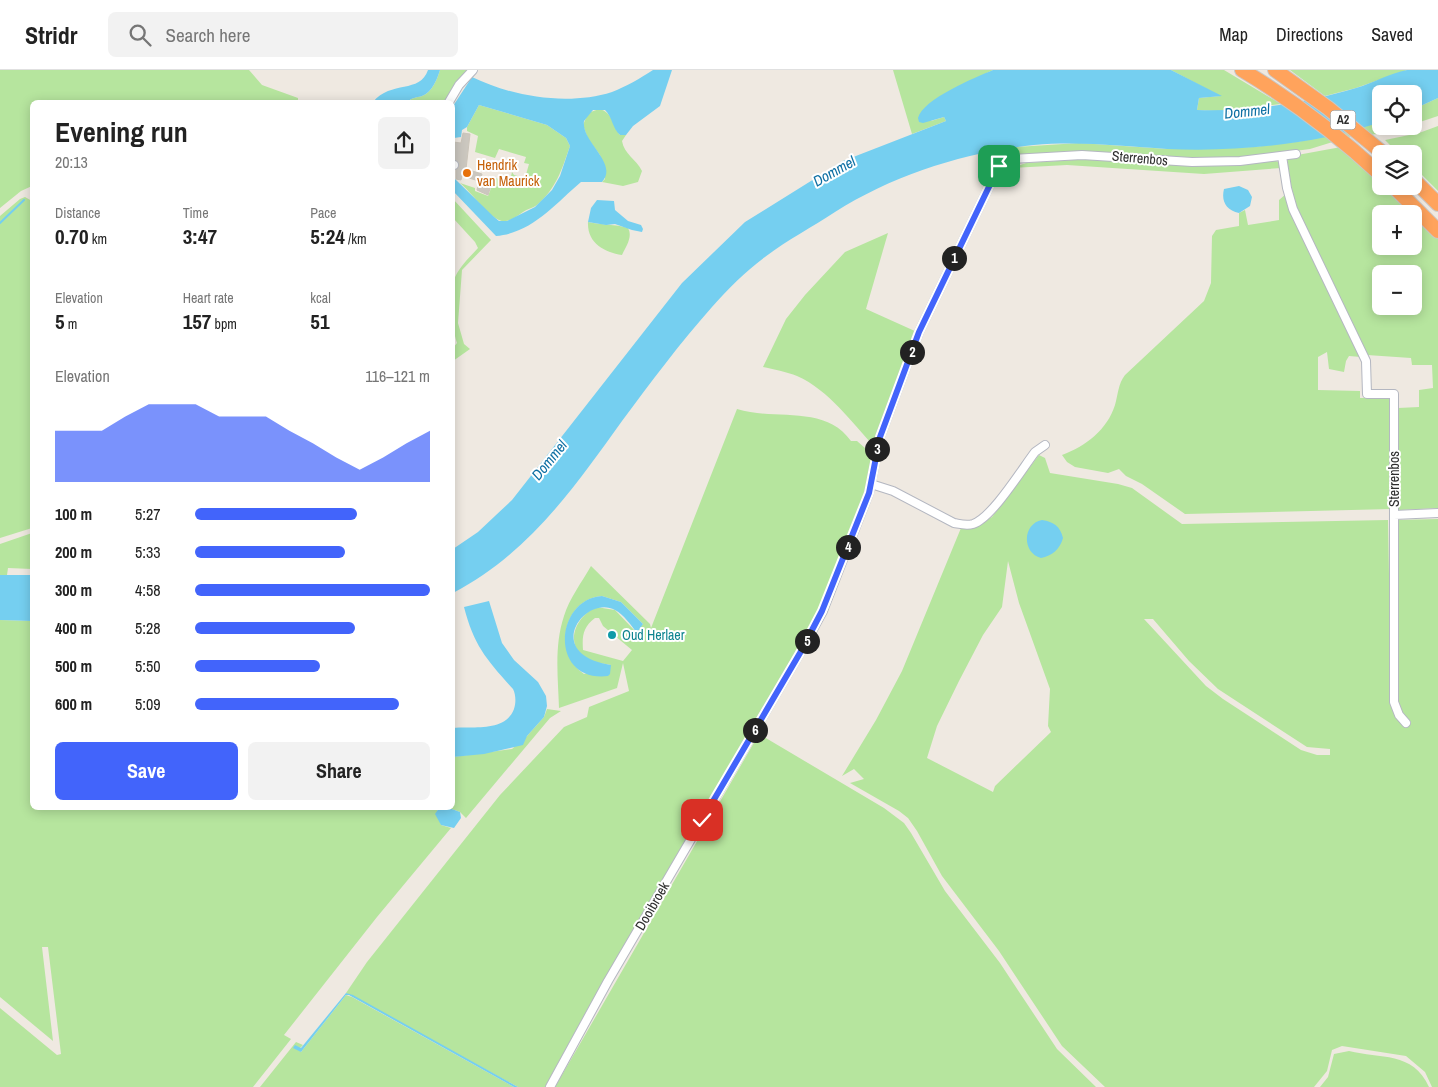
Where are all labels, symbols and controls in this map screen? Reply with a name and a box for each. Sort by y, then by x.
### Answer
search box [108,12,458,57]
text: Stridr [25,19,78,51]
icon: search [126,21,154,49]
text: Search here [166,22,250,48]
text: Map [1219,22,1248,47]
text: Directions [1276,22,1343,47]
text: Saved [1371,22,1413,47]
map controls [1372,85,1422,315]
button: locate [1372,85,1422,135]
water label: Dommel [1223,98,1271,124]
road number: A2 [1330,110,1356,130]
text: Evening run [55,113,188,151]
button: share [378,117,430,169]
pin [978,145,1020,187]
button: layers [1372,145,1422,195]
street label: Sterrenbos [1111,147,1169,169]
text: 20:13 [55,151,88,173]
water label: Dommel [809,151,859,191]
icon: arrive [985,152,1013,180]
place label: Hendrik van Maurick [477,156,540,190]
marker: Hendrik van Maurick [461,167,473,179]
text: Distance [55,204,100,222]
text: Time [183,204,209,222]
text: Pace [310,204,337,222]
button: + [1372,205,1422,255]
text: 0.70 [55,222,89,251]
text: 3:47 [183,222,217,251]
text: 5:24 [310,222,345,251]
text: km [89,230,107,248]
text: /km [345,230,366,248]
pin: 1 [942,246,966,270]
text: 1 [951,249,958,267]
button: − [1372,265,1422,315]
text: Elevation [55,289,103,307]
text: Heart rate [183,289,234,307]
text: kcal [310,289,331,307]
text: 5 [55,307,65,336]
text: 157 [183,307,211,336]
text: 51 [310,307,329,336]
text: m [65,315,77,333]
text: bpm [211,315,237,333]
pin: 2 [900,340,924,364]
text: 2 [909,343,916,361]
text: Elevation [55,365,110,387]
text: 116–121 m [365,365,430,387]
water label: Dommel [526,435,572,484]
pin: 3 [864,436,890,462]
text: 3 [874,440,881,458]
street label: Sterrenbos [1385,451,1403,507]
text: 100 m [55,503,92,525]
text: 5:27 [135,503,161,525]
pin: 4 [836,534,860,560]
text: 4 [845,538,852,556]
text: 200 m [55,541,92,563]
text: 5:33 [135,541,161,563]
text: 300 m [55,579,92,601]
text: 4:58 [135,579,161,601]
text: 400 m [55,617,92,639]
text: 5:28 [135,617,161,639]
place label: Oud Herlaer [622,626,685,644]
pin: 5 [794,628,820,654]
marker: Oud Herlaer [606,629,618,641]
text: 5 [804,632,811,650]
text: 500 m [55,655,92,677]
text: 5:50 [135,655,161,677]
text: 600 m [55,693,92,715]
text: 5:09 [135,693,161,715]
pin: 6 [742,718,768,742]
text: 6 [752,721,759,739]
button: Save [55,742,238,800]
button: Share [248,742,430,800]
pin [681,799,723,841]
icon: check [688,806,716,834]
street label: Dooibroek [631,878,673,933]

